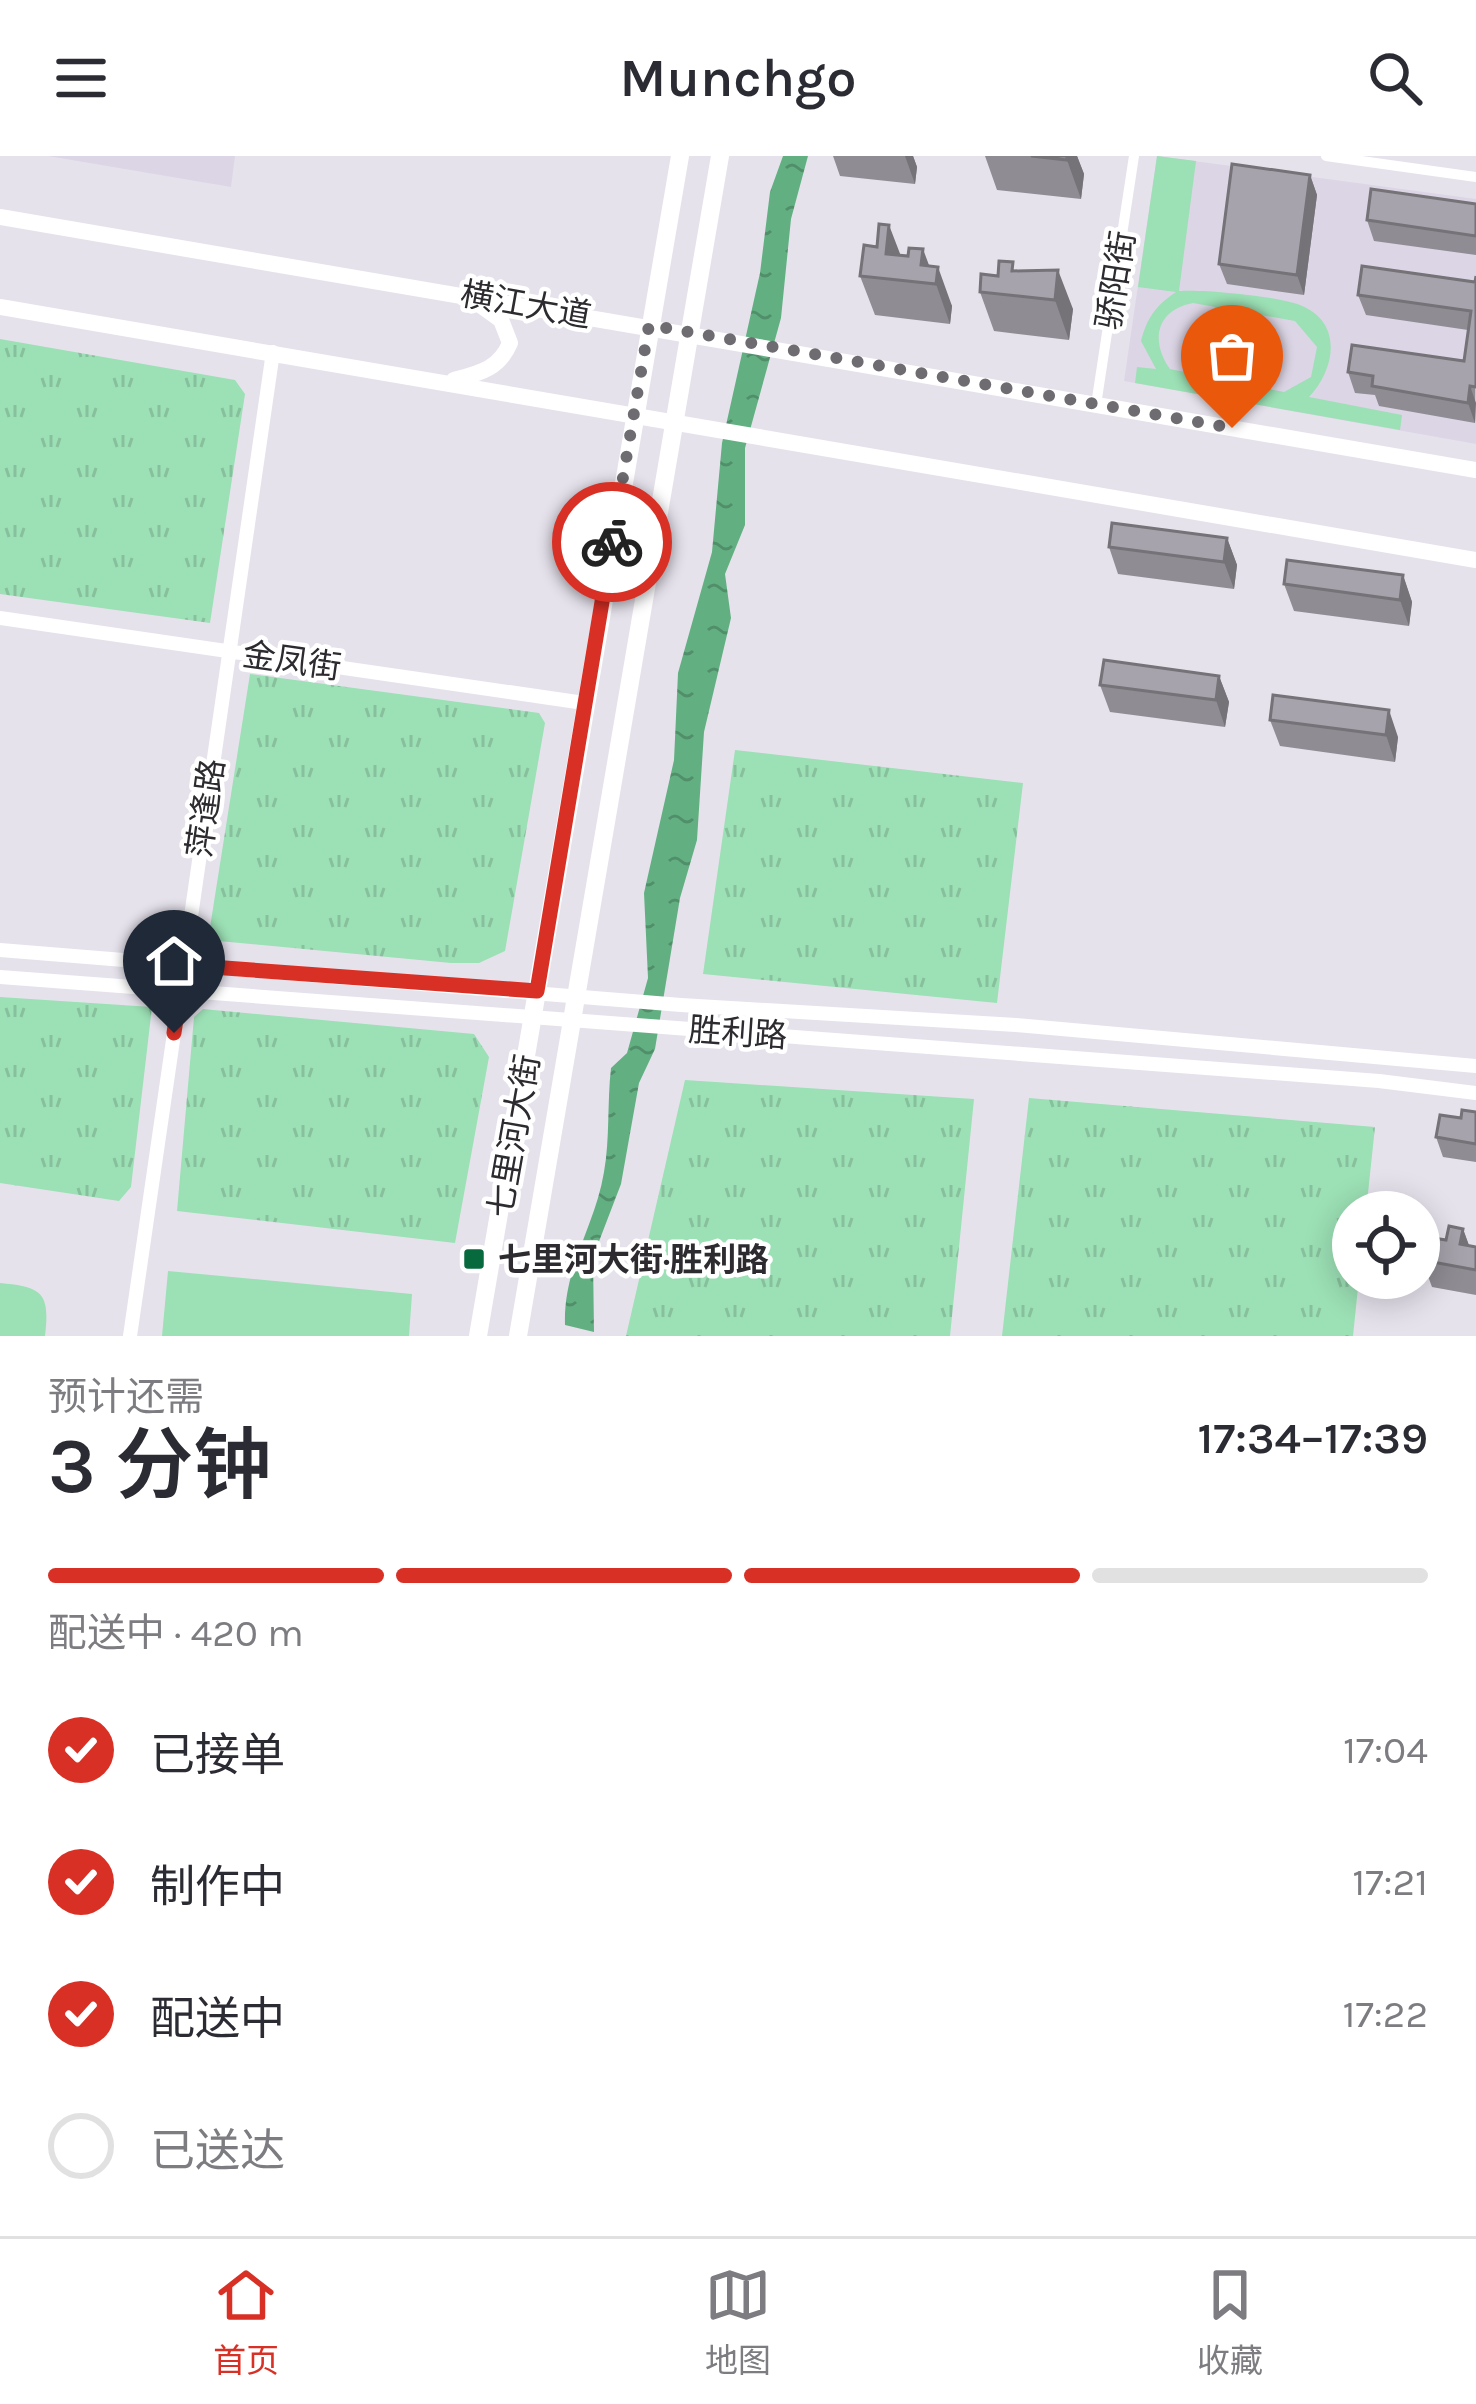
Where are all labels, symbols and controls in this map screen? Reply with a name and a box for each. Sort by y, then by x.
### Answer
icon: menu [48,45,114,111]
icon: search [1362,45,1428,111]
text: Munchgo [620,46,856,110]
street label: 骄阳街 [1089,228,1142,332]
street label: 横江大道 [458,275,594,335]
pin [1181,305,1283,428]
icon: bag [1199,323,1265,389]
courier [552,482,672,602]
icon: bike [579,509,645,575]
street label: 金凤街 [240,635,344,687]
street label: 萍逢路 [180,756,232,860]
pin [123,910,225,1033]
icon: home [141,928,207,994]
street label: 胜利路 [687,1011,789,1055]
street label: 七里河大街 [481,1052,547,1221]
map controls [1332,1191,1440,1299]
button: locate [1332,1191,1440,1299]
place label: 七里河大街·胜利路 [498,1241,769,1279]
marker: 七里河大街·胜利路 [461,1246,487,1272]
text: 预计还需 [48,1374,204,1420]
text: 17:34–17:39 [1198,1412,1428,1464]
text: 3 分钟 [48,1420,271,1512]
text: 配送中 · 420 m [48,1610,304,1656]
icon: check [48,1717,114,1783]
text: 17:04 [1343,1727,1428,1773]
text: 已接单 [150,1729,285,1781]
icon: check [48,1849,114,1915]
text: 17:21 [1352,1859,1428,1905]
text: 制作中 [150,1861,285,1913]
icon: check [48,1981,114,2047]
text: 17:22 [1343,1991,1428,2037]
text: 配送中 [150,1993,285,2045]
text: 已送达 [150,2125,285,2177]
tab: 首页 [213,2262,279,2382]
tab: 地图 [705,2262,771,2382]
tab: 收藏 [1197,2262,1263,2382]

